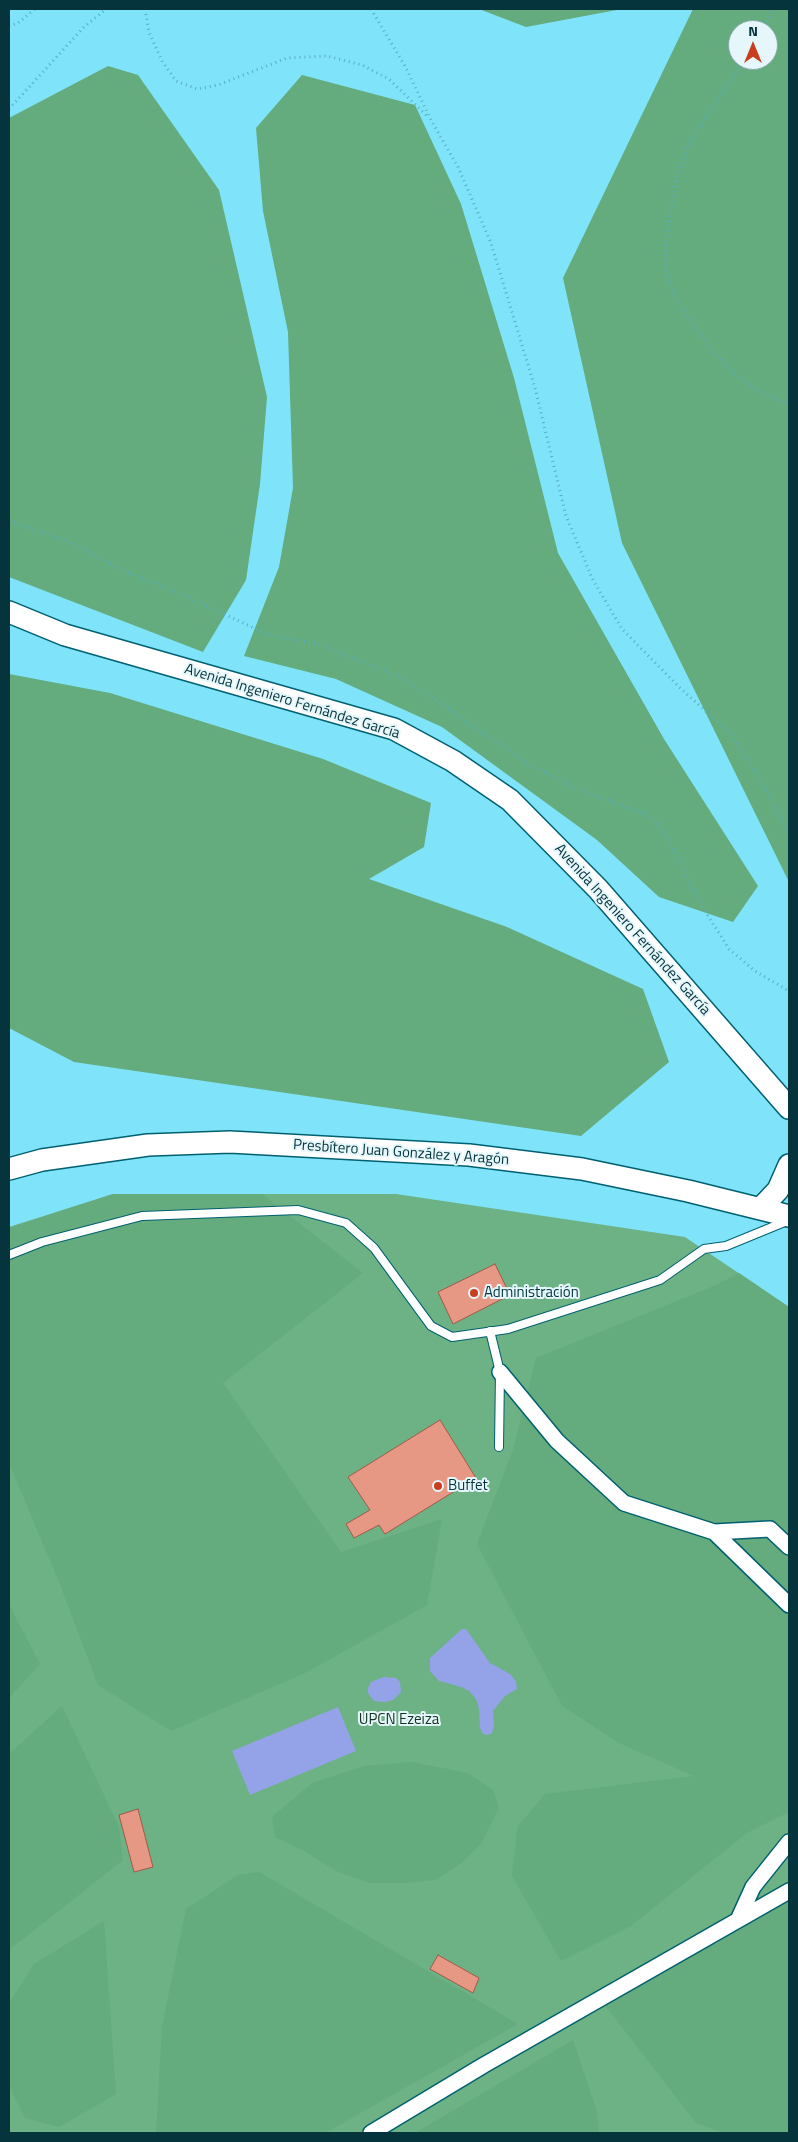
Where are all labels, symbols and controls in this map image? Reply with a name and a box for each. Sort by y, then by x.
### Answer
north arrow [728,20,778,70]
text: N [748,20,758,41]
street label: Avenida Ingeniero Fernández García [182,661,402,743]
street label: Avenida Ingeniero Fernández García [550,841,714,1019]
street label: Presbítero Juan González y Aragón [292,1136,510,1170]
place label: Administración [484,1284,579,1302]
marker: Administración [468,1287,480,1299]
place label: Buffet [448,1477,488,1495]
marker: Buffet [432,1480,444,1492]
park label: UPCN Ezeiza [359,1711,439,1729]

